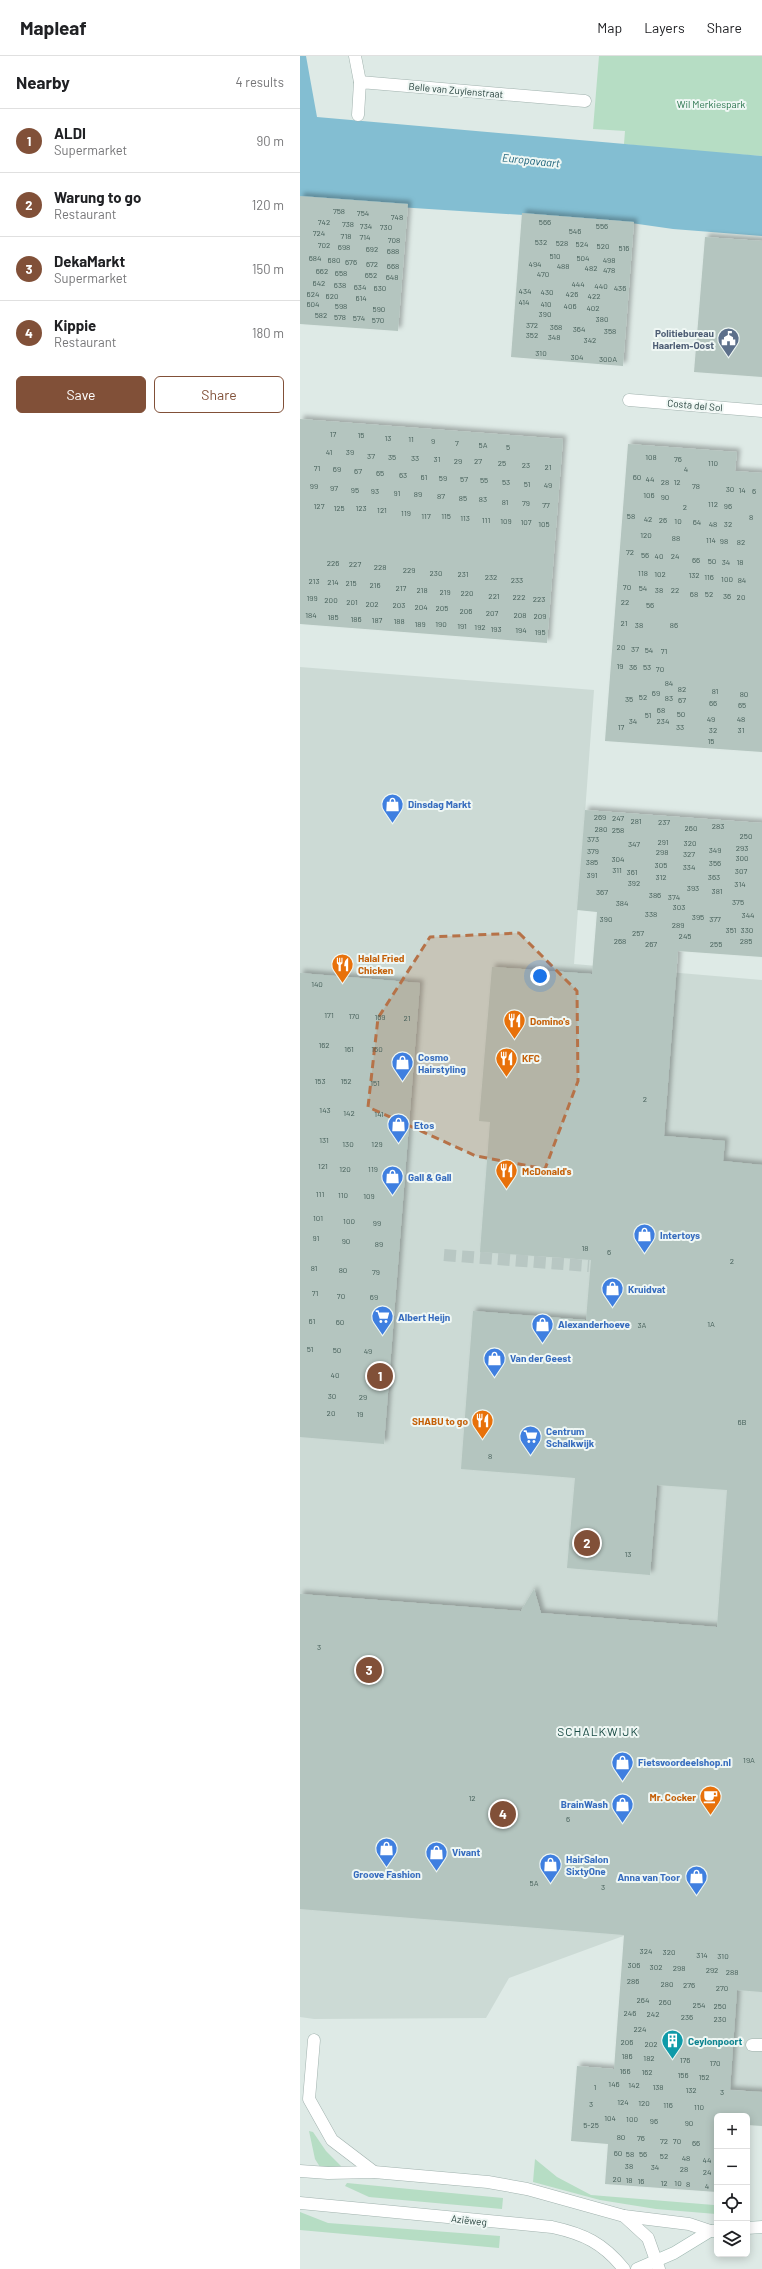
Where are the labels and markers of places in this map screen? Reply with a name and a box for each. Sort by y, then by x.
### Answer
public building icon: Politiebureau Haarlem-Oost [716,326,742,359]
place label: Politiebureau Haarlem-Oost [652,327,714,351]
shop icon: Dinsdag Markt [379,791,405,824]
place label: Dinsdag Markt [408,798,471,810]
restaurant icon: Halal Fried Chicken [330,951,356,984]
place label: Halal Fried Chicken [358,952,405,976]
restaurant icon: Domino's [501,1008,527,1041]
place label: Domino's [530,1015,570,1027]
restaurant icon: KFC [493,1045,519,1078]
shop icon: Cosmo Hairstyling [390,1050,416,1083]
place label: Cosmo Hairstyling [418,1051,466,1075]
place label: KFC [522,1052,540,1064]
shop icon: Etos [385,1112,411,1145]
place label: Etos [414,1119,434,1131]
restaurant icon: McDonald's [493,1158,519,1191]
shop icon: Gall & Gall [380,1164,406,1197]
place label: McDonald's [522,1165,572,1177]
place label: Gall & Gall [408,1171,452,1183]
shop icon: Intertoys [631,1222,657,1255]
place label: Intertoys [660,1229,700,1241]
shop icon: Kruidvat [599,1276,625,1309]
place label: Kruidvat [628,1283,666,1295]
supermarket icon: Albert Heijn [370,1304,396,1337]
place label: Albert Heijn [398,1311,450,1323]
shop icon: Alexanderhoeve [530,1311,556,1344]
place label: Alexanderhoeve [558,1318,630,1330]
shop icon: Van der Geest [482,1345,508,1378]
place label: Van der Geest [510,1352,571,1364]
pin: 1 [367,1361,393,1391]
restaurant icon: SHABU to go [470,1408,496,1441]
place label: SHABU to go [412,1415,468,1427]
supermarket icon: Centrum Schalkwijk [518,1424,544,1457]
place label: Centrum Schalkwijk [546,1425,595,1449]
pin: 2 [574,1528,600,1558]
pin: 3 [356,1655,382,1685]
shop icon: Fietsvoordeelshop.nl [609,1749,635,1782]
place label: Fietsvoordeelshop.nl [638,1756,731,1768]
cafe icon: Mr. Cocker [698,1784,724,1817]
shop icon: BrainWash [610,1791,636,1824]
place label: Mr. Cocker [650,1791,696,1803]
place label: BrainWash [561,1798,608,1810]
pin: 4 [490,1799,516,1829]
shop icon: Groove Fashion [374,1835,400,1868]
shop icon: Vivant [424,1839,450,1872]
place label: Vivant [452,1846,480,1858]
shop icon: HairSalon SixtyOne [537,1852,563,1885]
place label: HairSalon SixtyOne [566,1853,609,1877]
shop icon: Anna van Toor [683,1864,709,1897]
place label: Groove Fashion [353,1868,421,1880]
place label: Anna van Toor [617,1871,680,1883]
building icon: Ceylonpoort [660,2028,686,2061]
place label: Ceylonpoort [688,2035,742,2047]

